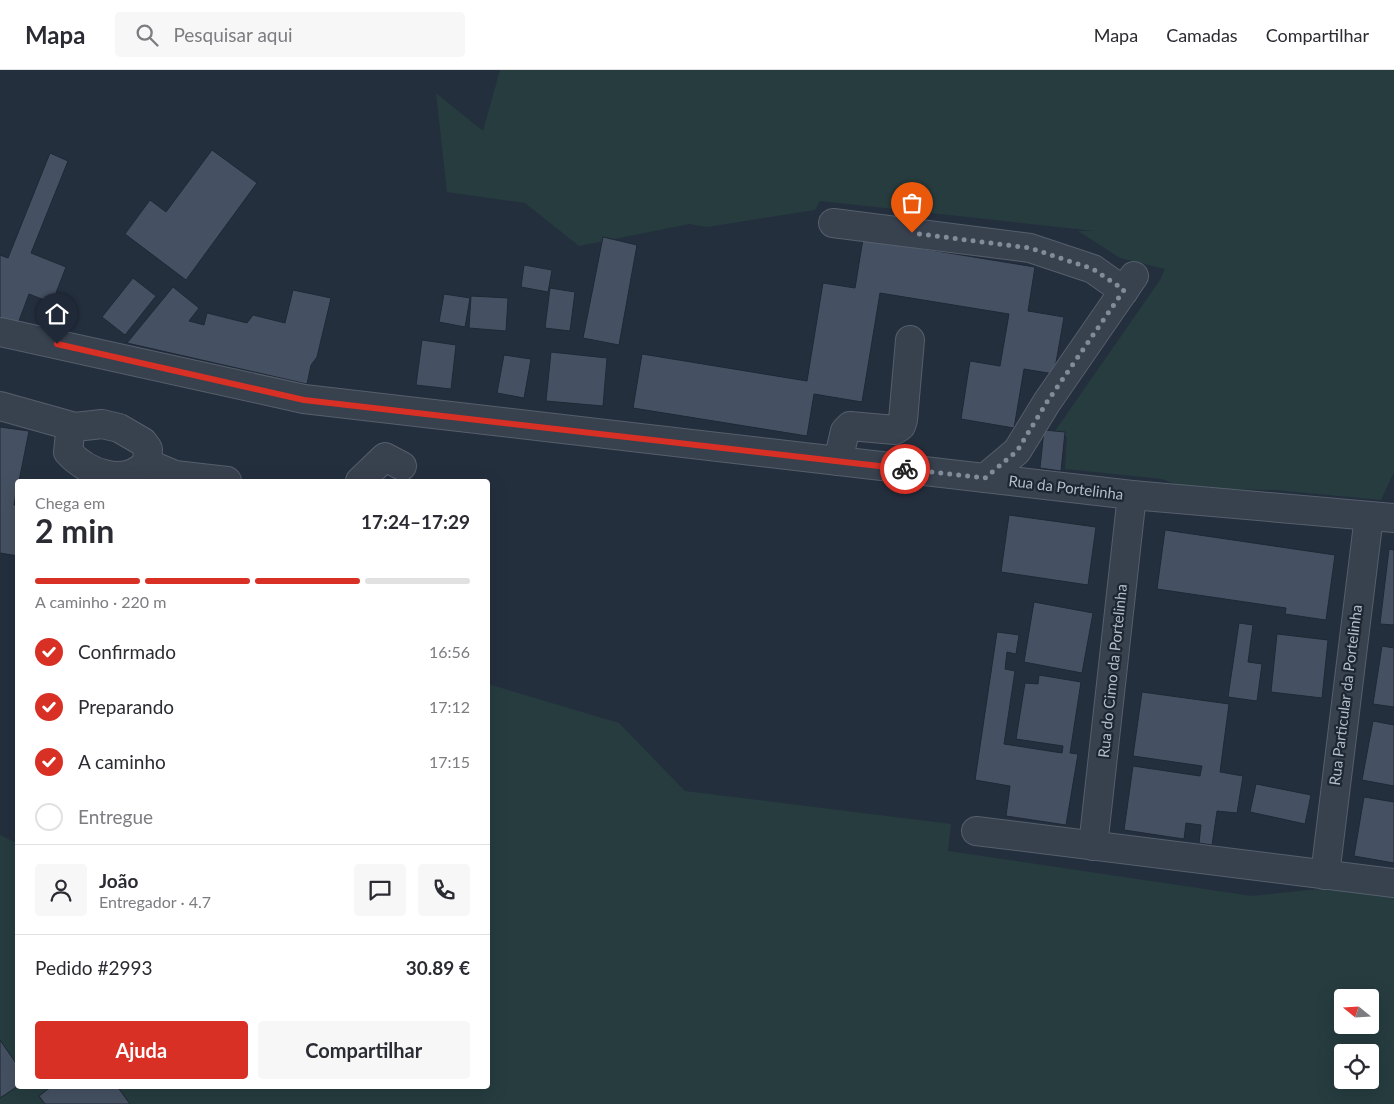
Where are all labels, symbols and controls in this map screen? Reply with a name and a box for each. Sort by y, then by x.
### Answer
search box [115,12,465,57]
text: Mapa [25,20,85,49]
icon: search [133,21,161,49]
text: Pesquisar aqui [173,23,293,46]
text: Mapa [1094,24,1138,46]
text: Camadas [1166,24,1238,46]
text: Compartilhar [1266,24,1369,46]
pin [891,182,933,233]
icon: bag [898,189,926,217]
pin [36,293,78,344]
icon: home [43,300,71,328]
courier [880,444,930,494]
icon: bike [891,455,919,483]
street label: Rua da Portelinha [1008,471,1125,503]
text: Chega em [35,493,105,512]
text: 17:24–17:29 [361,510,470,533]
text: 2 min [35,511,114,550]
street label: Rua do Cimo da Portelinha [1094,583,1130,759]
text: A caminho · 220 m [35,592,166,611]
street label: Rua Particular da Portelinha [1325,603,1365,786]
icon: check [35,638,63,666]
text: Confirmado [78,640,176,663]
text: 16:56 [429,642,470,661]
icon: check [35,693,63,721]
text: Preparando [78,695,174,718]
text: 17:12 [429,697,470,716]
icon: check [35,748,63,776]
text: A caminho [78,750,166,773]
text: 17:15 [429,752,470,771]
text: Entregue [78,805,153,828]
button: person [35,864,87,916]
button: chat [354,864,406,916]
button: phone [418,864,470,916]
text: João [99,869,138,892]
text: Entregador · 4.7 [99,892,211,911]
text: Pedido #2993 [35,956,153,979]
text: 30.89 € [406,956,470,979]
north arrow [1334,989,1379,1034]
map controls [1334,989,1379,1089]
button: Ajuda [35,1021,248,1079]
button: Compartilhar [258,1021,470,1079]
button: locate [1334,1044,1379,1089]

